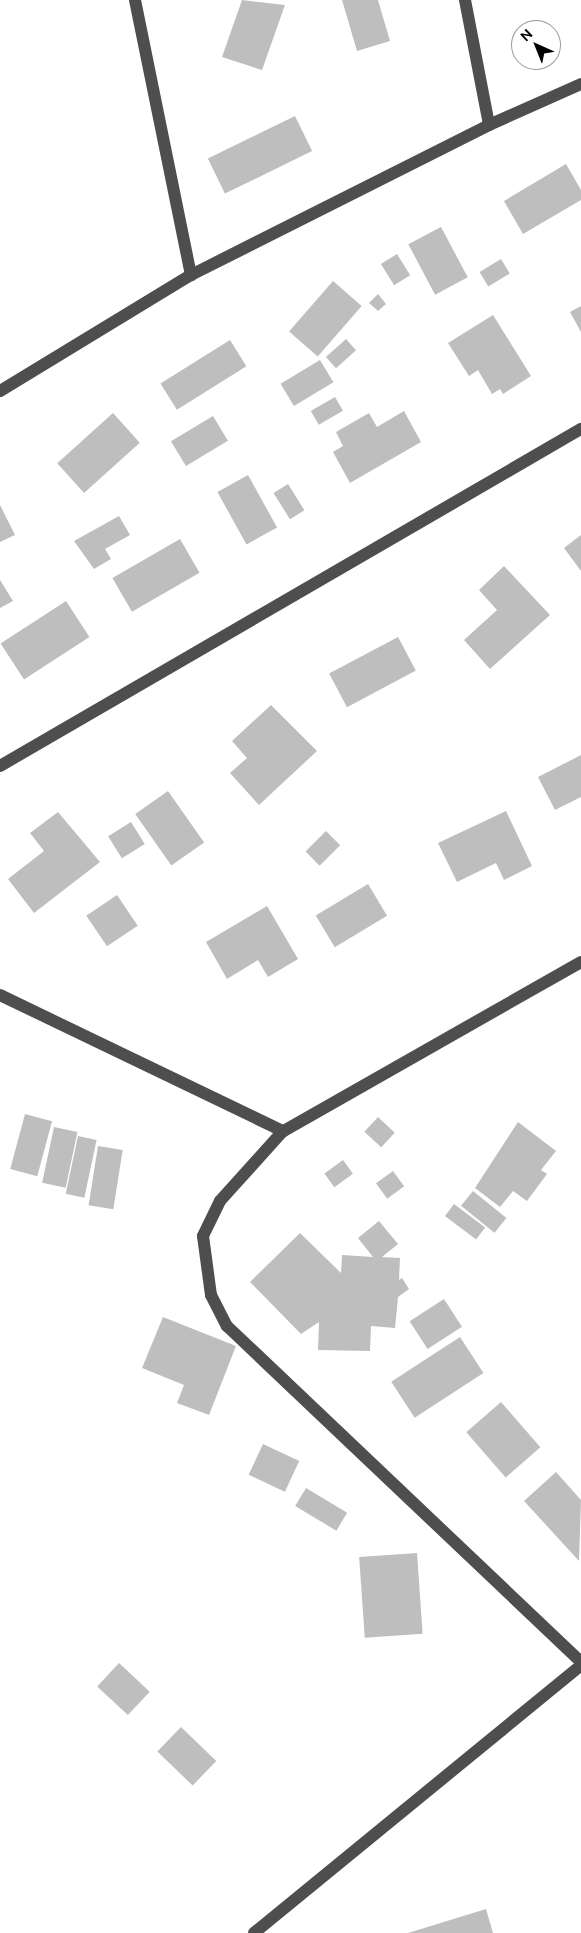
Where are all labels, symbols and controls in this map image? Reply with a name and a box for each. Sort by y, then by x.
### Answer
north arrow [511,20,561,70]
text: N [517,26,536,44]

